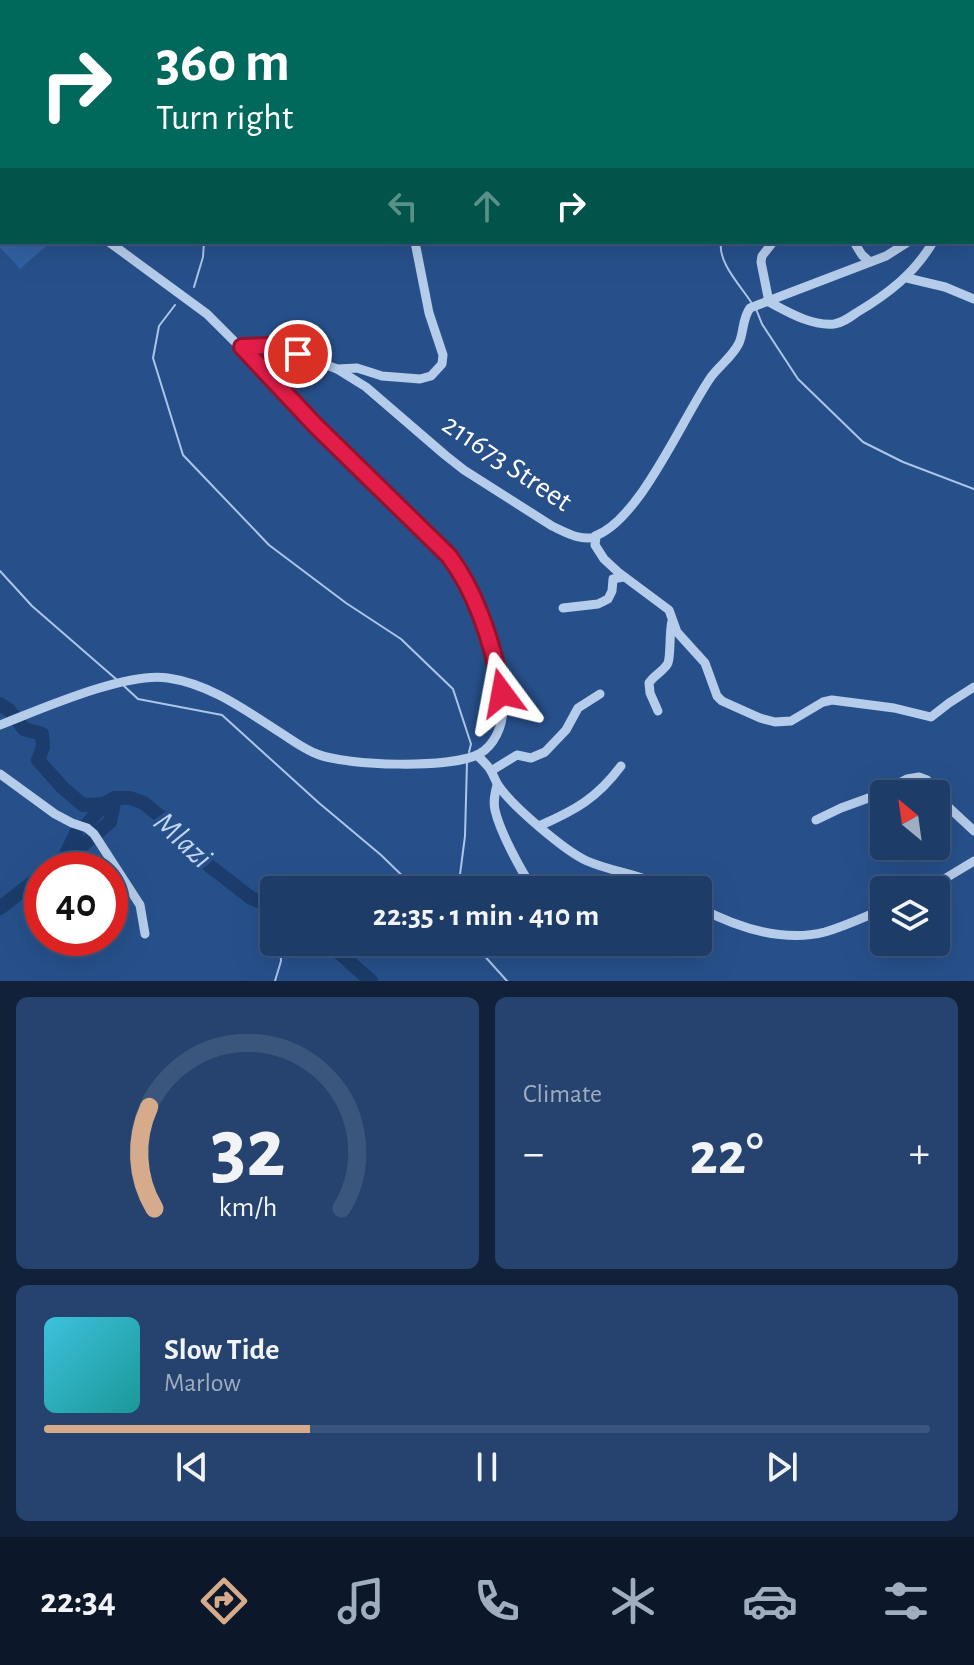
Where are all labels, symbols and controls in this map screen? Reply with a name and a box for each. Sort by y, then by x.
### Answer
icon: right [24,32,128,136]
text: 360 m [156,35,290,91]
text: Turn right [156,100,293,136]
icon: left [381,184,425,228]
icon: ahead [465,184,509,228]
icon: right [549,184,593,228]
pin [264,320,332,388]
icon: arrive [276,332,320,376]
street label: 211673 Street [437,409,577,517]
position arrow [460,651,544,735]
north arrow [870,780,950,860]
map controls [870,780,950,956]
water label: Mlazi [148,806,218,874]
speed limit sign: 40 [24,852,128,956]
button: layers [870,876,950,956]
text: 22:35 · 1 min · 410 m [373,901,599,931]
text: Climate [523,1081,602,1107]
text: 32 [210,1108,285,1192]
text: 22° [689,1125,764,1185]
text: − [523,1132,544,1176]
text: + [909,1132,930,1176]
text: km/h [218,1193,277,1222]
text: Slow Tide [164,1335,279,1365]
text: Marlow [164,1370,241,1396]
icon: previous [170,1445,214,1489]
icon: pause [465,1445,509,1489]
icon: next [760,1445,804,1489]
icon: directions [196,1573,252,1629]
icon: music [333,1573,389,1629]
icon: phone [469,1573,525,1629]
icon: climate [605,1573,661,1629]
icon: car [742,1573,798,1629]
icon: filters [878,1573,934,1629]
text: 22:34 [40,1583,116,1619]

